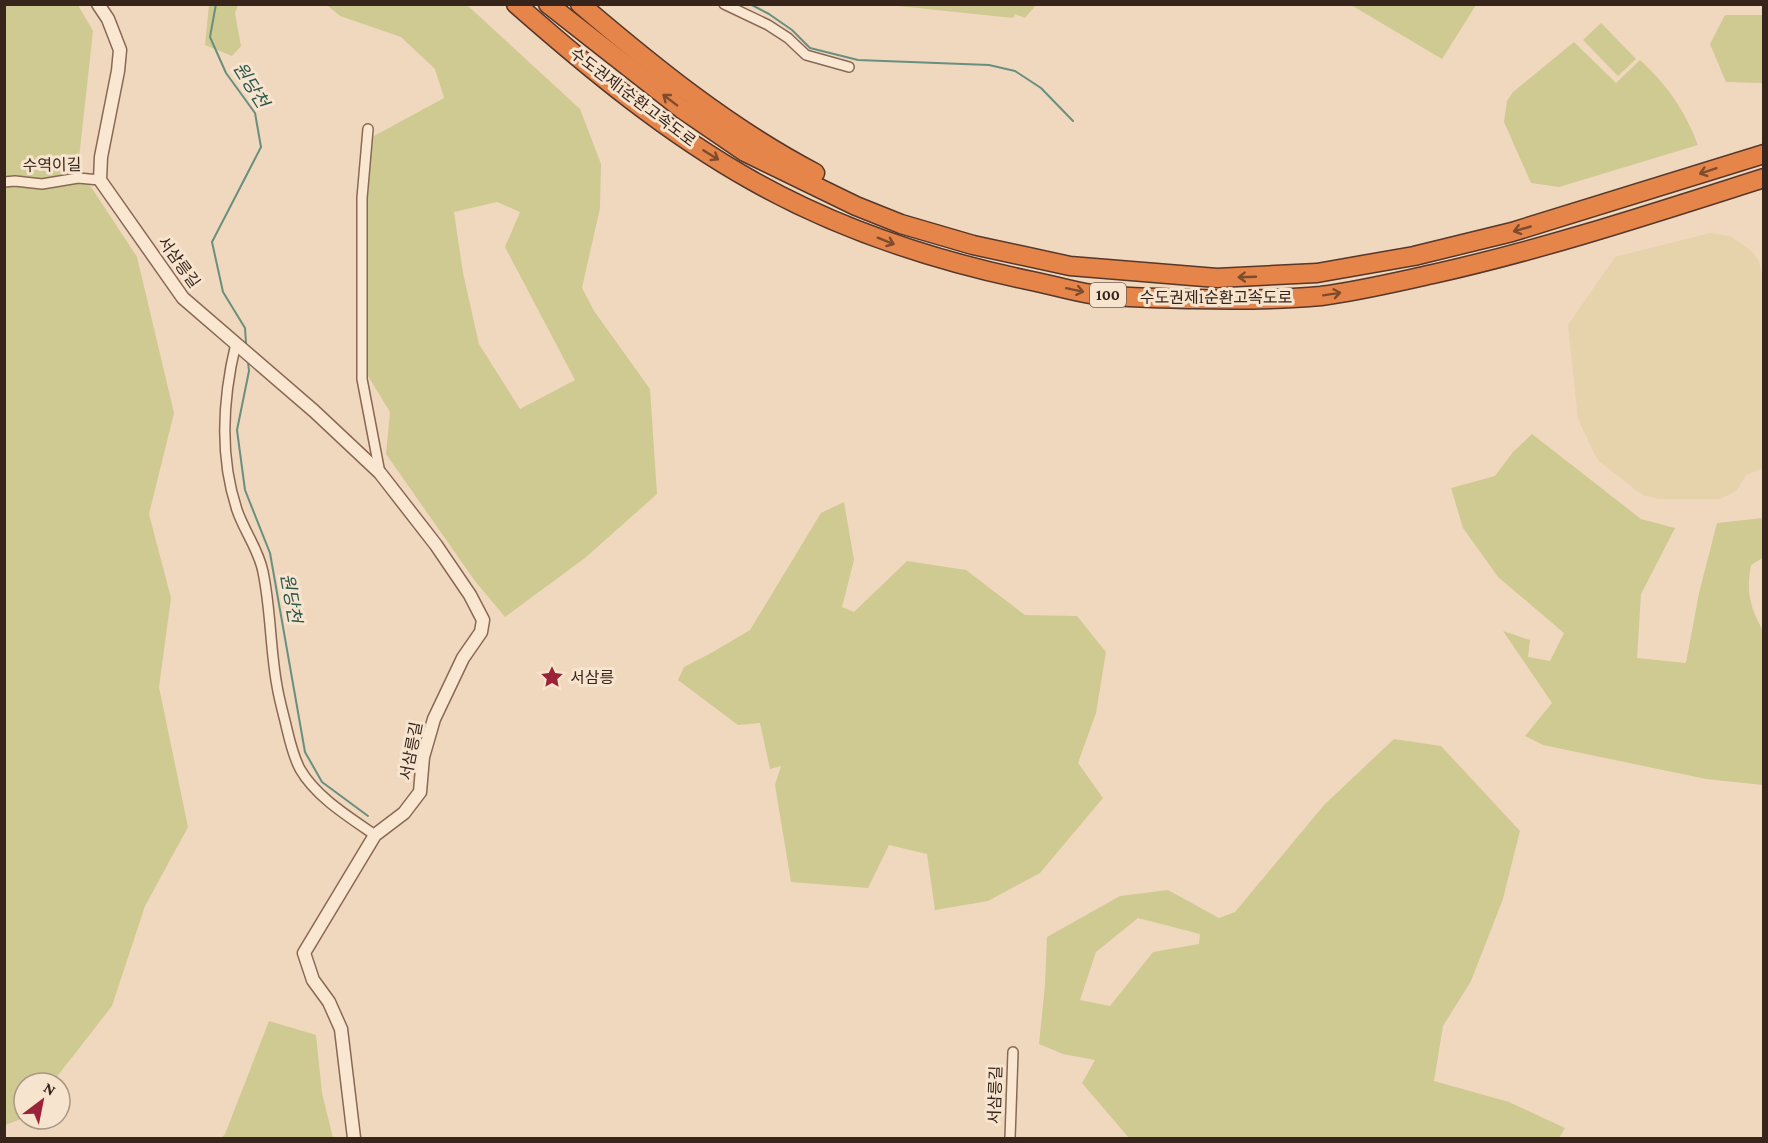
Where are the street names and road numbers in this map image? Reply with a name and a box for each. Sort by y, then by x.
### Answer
street label: 수도권제1순환고속도로 [567,44,699,150]
street label: 수역이길 [22,156,82,174]
street label: 서삼릉길 [155,233,203,291]
road number: 100 [1090,283,1126,307]
street label: 수도권제1순환고속도로 [1140,289,1293,306]
street label: 서삼릉길 [397,720,425,782]
street label: 서삼릉길 [985,1065,1005,1125]

